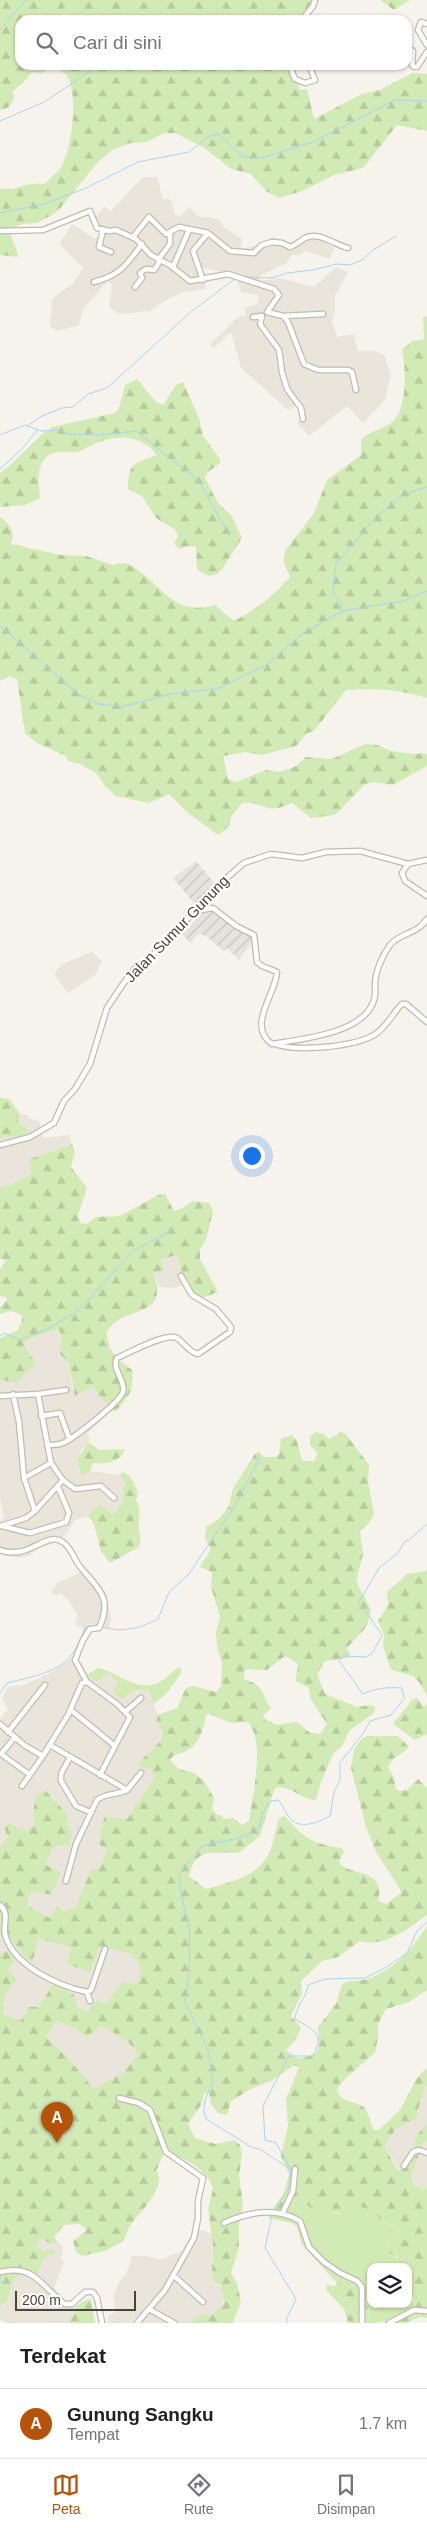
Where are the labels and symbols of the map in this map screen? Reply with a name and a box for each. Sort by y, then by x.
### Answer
street label: Jalan Sumur Gunung [121,872,232,986]
your location [239,1143,265,1169]
pin: A [41,2102,73,2143]
scale bar [15,2288,136,2311]

